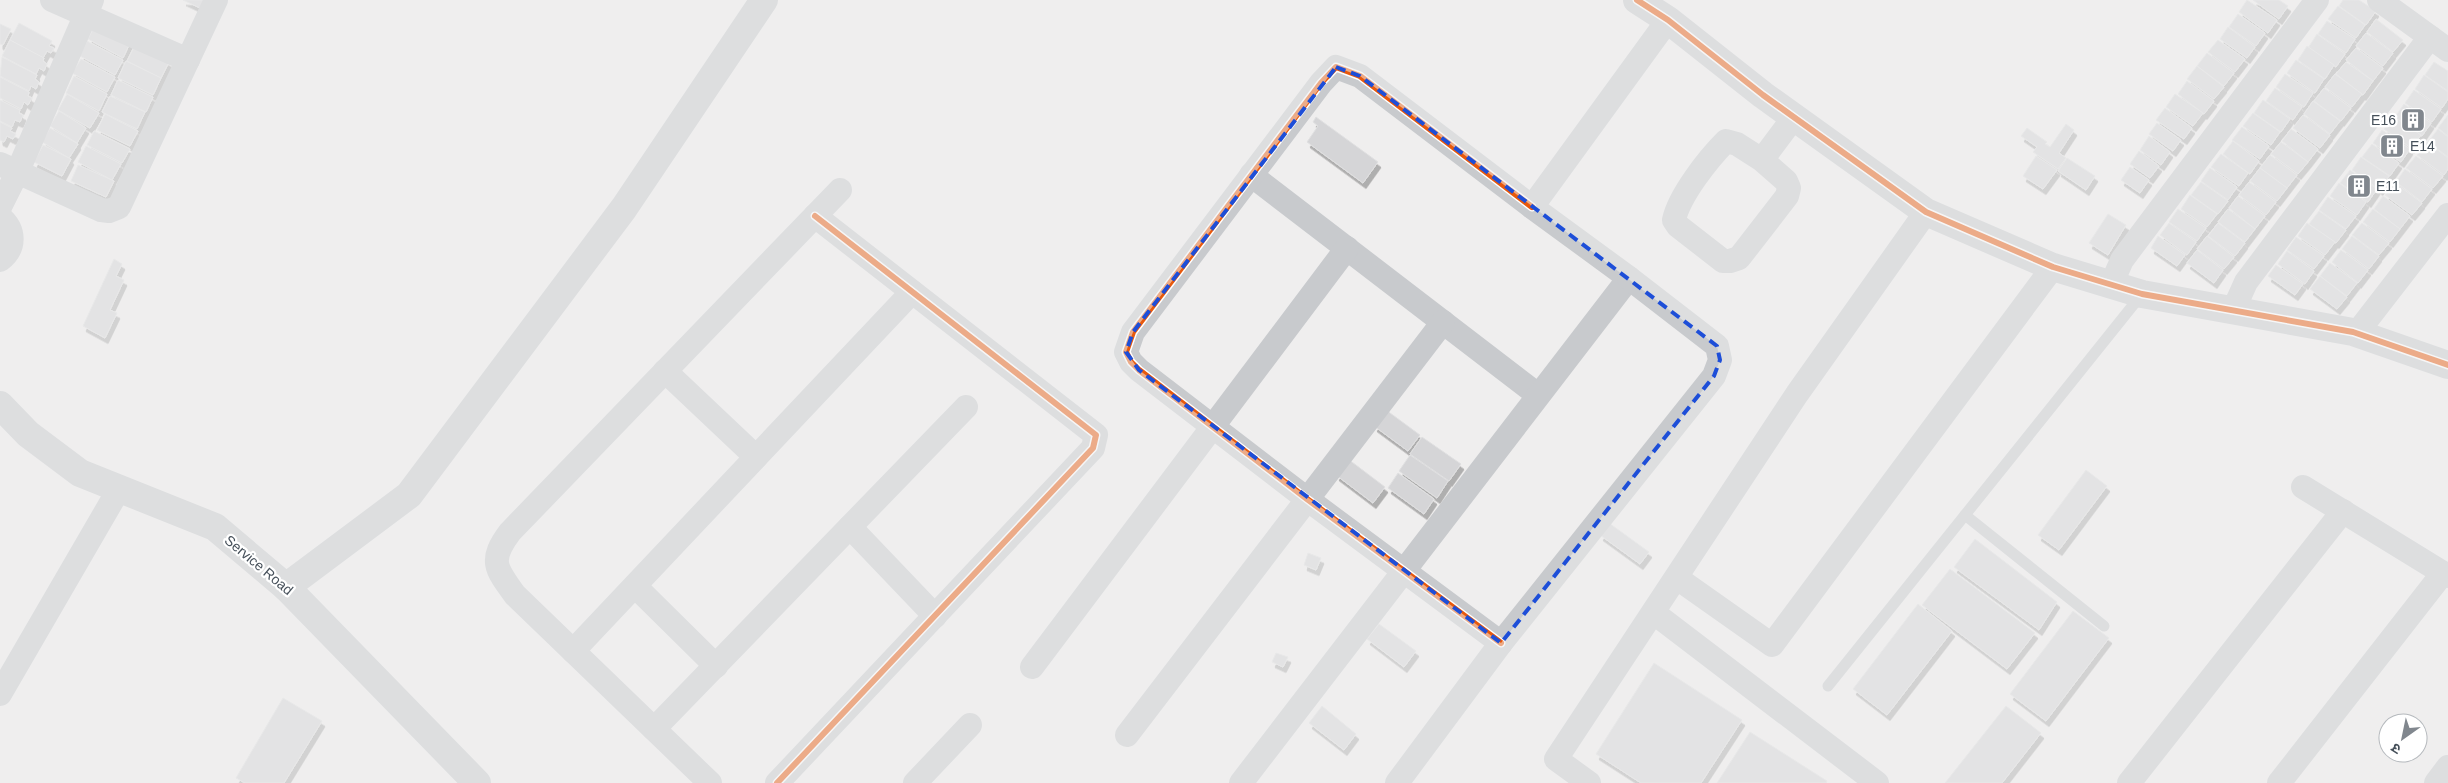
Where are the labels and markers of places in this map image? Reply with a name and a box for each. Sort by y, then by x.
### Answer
building icon: E16 [2400,107,2426,133]
place label: E16 [2371,112,2396,128]
building icon: E14 [2379,133,2405,159]
place label: E14 [2410,138,2435,154]
building icon: E11 [2346,173,2372,199]
place label: E11 [2376,178,2400,194]

